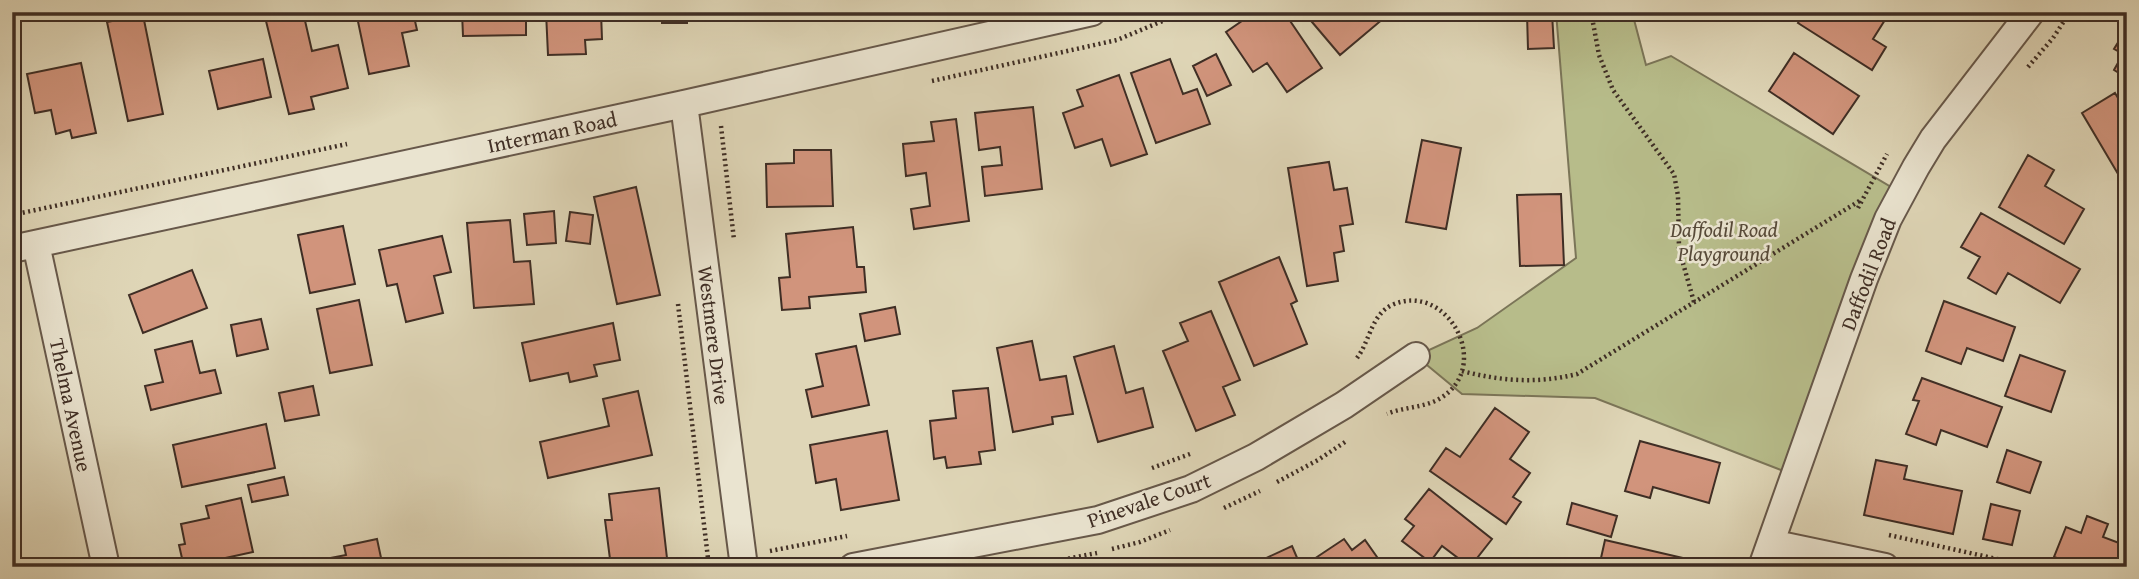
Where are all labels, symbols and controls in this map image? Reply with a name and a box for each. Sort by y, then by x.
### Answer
street label: Interman Road [484,103,620,161]
street label: Daffodil Road [1832,212,1904,335]
park label: Daffodil Road Playground [1669,214,1778,269]
street label: Westmere Drive [690,264,738,406]
street label: Thelma Avenue [42,335,100,475]
street label: Pinevale Court [1083,464,1215,536]

